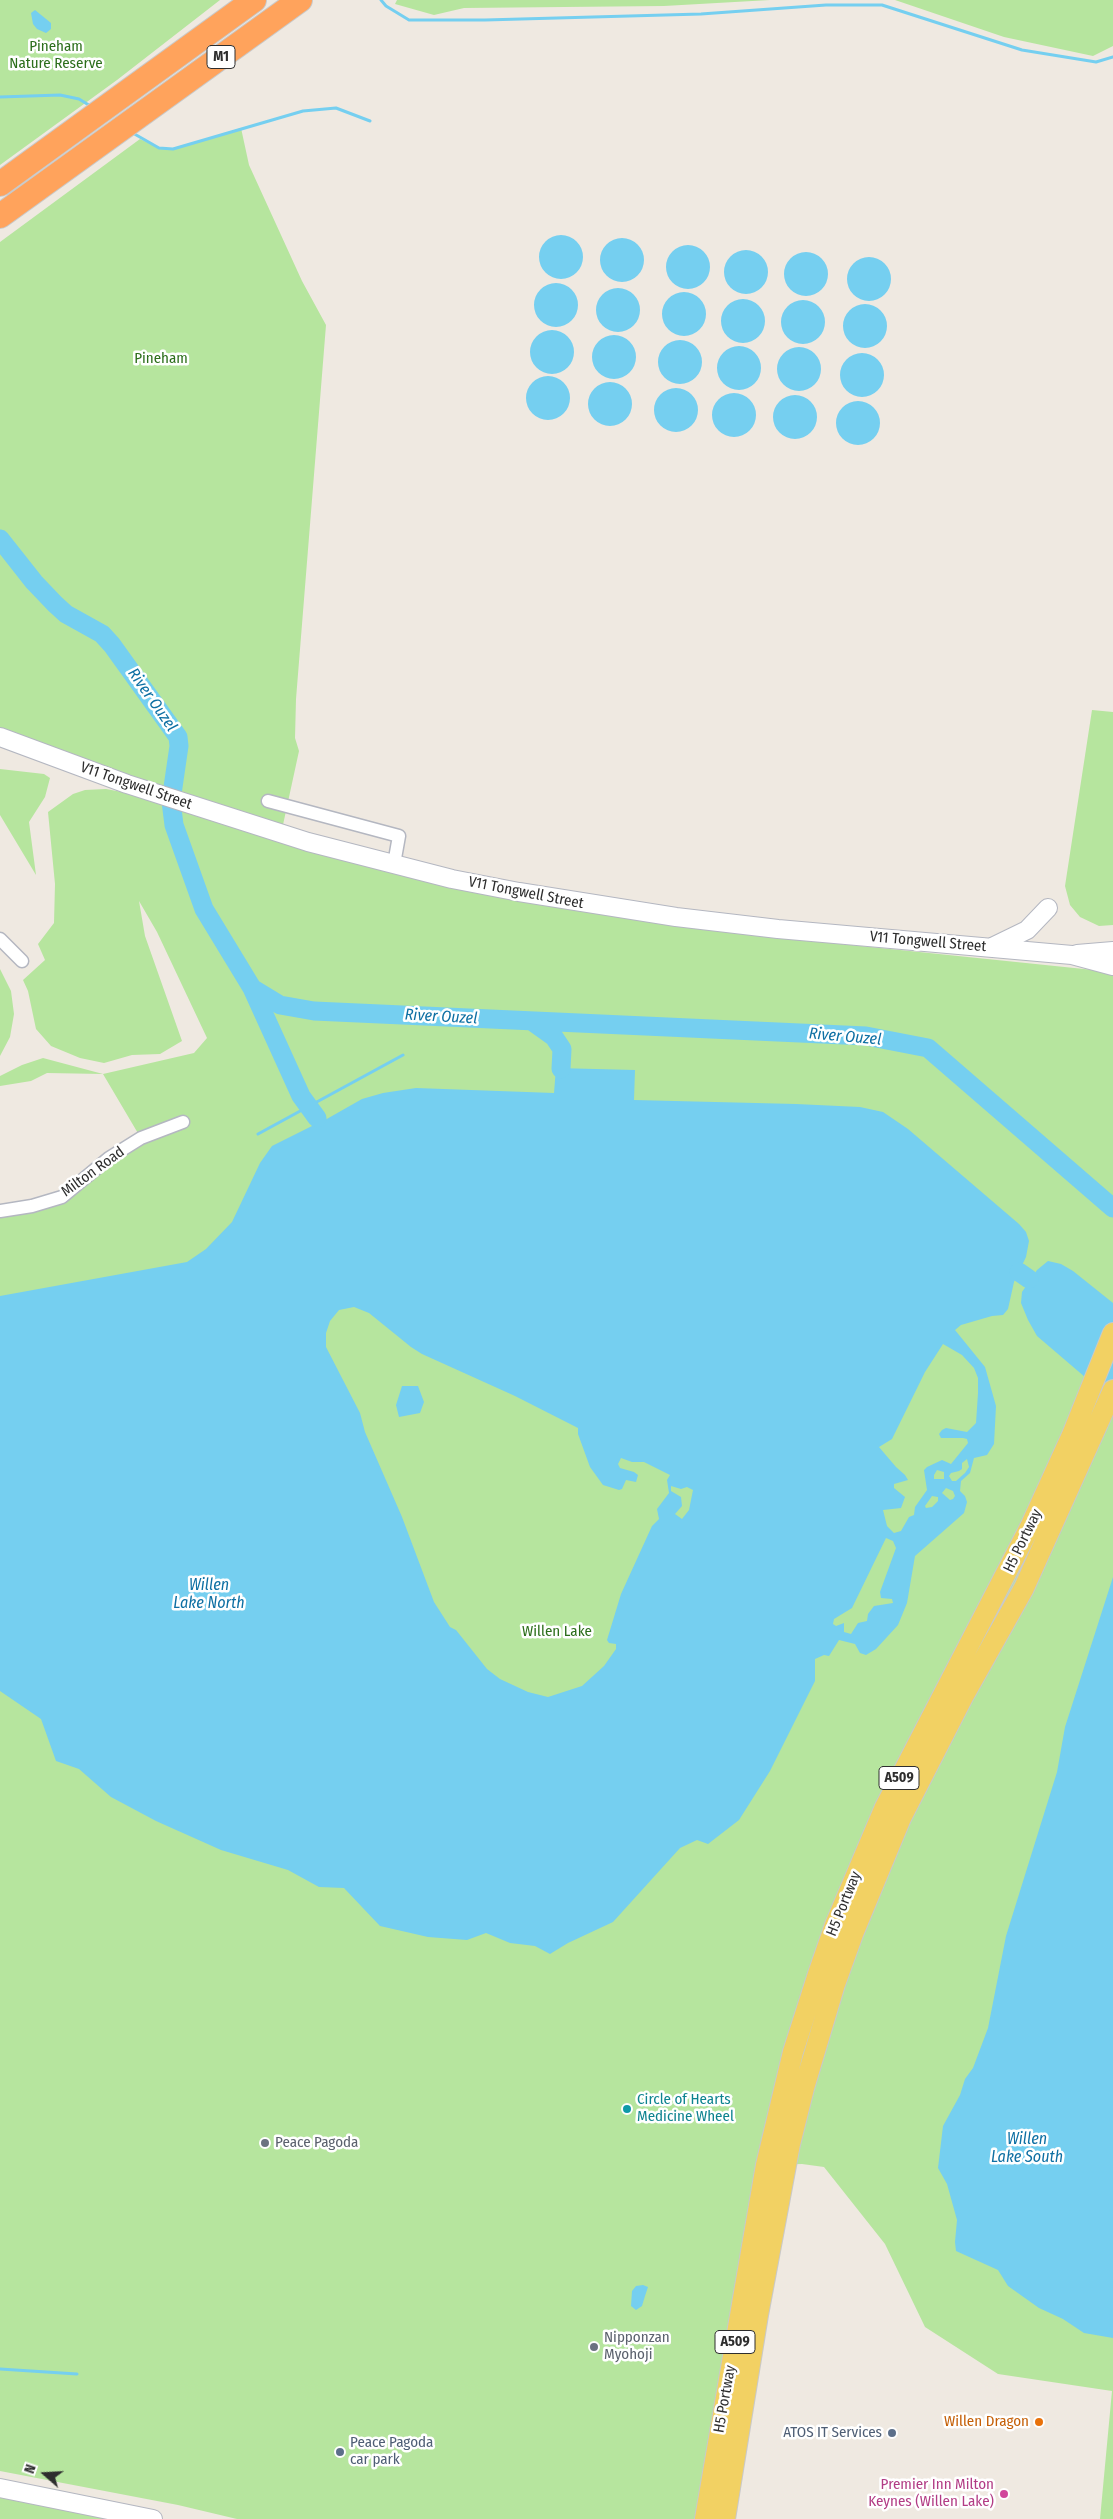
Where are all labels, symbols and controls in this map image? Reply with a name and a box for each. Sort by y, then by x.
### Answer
park label: Pineham Nature Reserve [9,38,103,73]
road number: M1 [207,46,235,68]
park label: Pineham [134,350,188,368]
water label: River Ouzel [123,665,181,735]
street label: V11 Tongwell Street [78,758,194,814]
street label: V11 Tongwell Street [467,873,585,913]
street label: V11 Tongwell Street [869,928,987,956]
water label: River Ouzel [404,1006,478,1028]
water label: River Ouzel [808,1024,882,1050]
street label: Milton Road [58,1143,128,1201]
street label: H5 Portway [1000,1506,1046,1576]
water label: Willen Lake North [173,1576,245,1614]
park label: Willen Lake [522,1623,592,1641]
road number: A509 [879,1766,919,1790]
street label: H5 Portway [823,1869,865,1939]
place label: Circle of Hearts Medicine Wheel [637,2091,734,2126]
marker: Circle of Hearts Medicine Wheel [621,2103,633,2115]
water label: Willen Lake South [991,2130,1063,2168]
place label: Peace Pagoda [275,2134,358,2152]
marker: Peace Pagoda [259,2137,271,2149]
place label: Nipponzan Myohoji [604,2329,670,2364]
road number: A509 [715,2330,755,2354]
marker: Nipponzan Myohoji [588,2341,600,2353]
street label: H5 Portway [710,2364,740,2434]
place label: Willen Dragon [944,2413,1029,2431]
marker: Willen Dragon [1033,2416,1045,2428]
place label: ATOS IT Services [783,2424,882,2442]
marker: ATOS IT Services [886,2427,898,2439]
place label: Peace Pagoda car park [350,2434,433,2469]
marker: Peace Pagoda car park [334,2446,346,2458]
north arrow [20,2449,70,2499]
text: N [21,2462,40,2476]
place label: Premier Inn Milton Keynes (Willen Lake) [868,2476,994,2511]
marker: Premier Inn Milton Keynes (Willen Lake) [998,2488,1010,2500]

